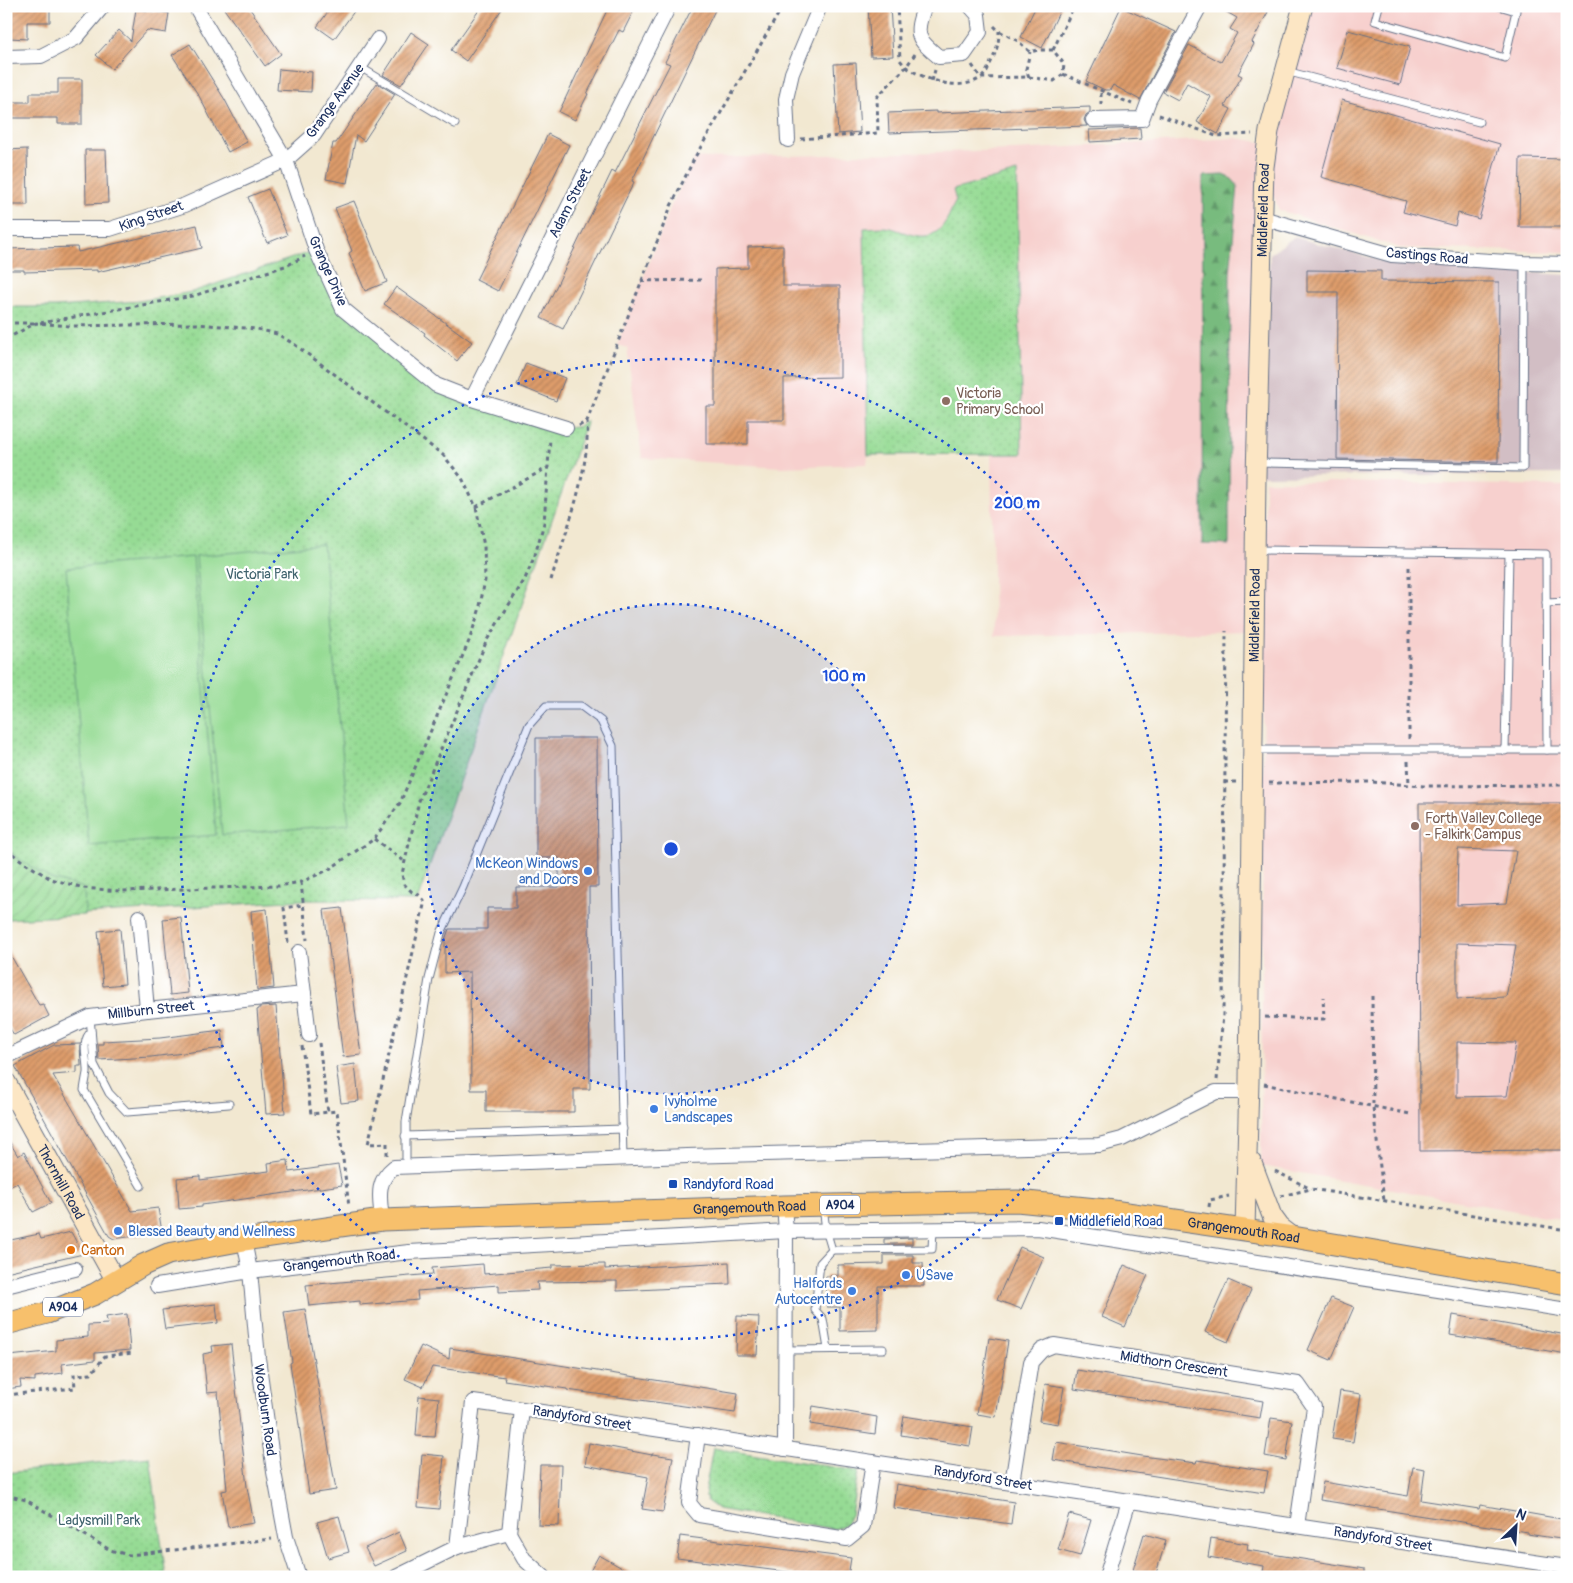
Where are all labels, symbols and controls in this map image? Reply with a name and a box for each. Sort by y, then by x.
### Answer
street label: Grange Avenue [302,60,368,142]
street label: Middlefield Road [1253,162,1273,257]
street label: Adam Street [545,165,595,241]
street label: King Street [117,197,186,235]
street label: Grange Drive [305,233,351,309]
street label: Castings Road [1385,244,1469,268]
place label: Victoria Primary School [956,385,1044,418]
marker: Victoria Primary School [940,395,952,407]
text: 200 m [994,494,1040,513]
park label: Victoria Park [226,566,299,583]
street label: Middlefield Road [1245,568,1263,662]
text: 100 m [823,667,865,686]
place label: Forth Valley College - Falkirk Campus [1425,810,1542,843]
marker: Forth Valley College - Falkirk Campus [1409,820,1421,832]
centre of rings [662,840,680,858]
place label: McKeon Windows and Doors [475,855,579,888]
marker: McKeon Windows and Doors [582,865,594,877]
street label: Millburn Street [107,997,196,1023]
place label: Ivyholme Landscapes [664,1093,733,1126]
marker: Ivyholme Landscapes [648,1103,660,1115]
street label: Thornhill Road [34,1141,89,1222]
place label: Randyford Road [683,1176,774,1193]
marker: Randyford Road [667,1178,679,1190]
road number: A904 [820,1196,860,1214]
street label: Grangemouth Road [693,1197,807,1218]
place label: Middlefield Road [1069,1213,1163,1230]
street label: Grangemouth Road [1186,1213,1301,1247]
marker: Middlefield Road [1053,1215,1065,1227]
place label: Blessed Beauty and Wellness [128,1223,296,1240]
marker: Blessed Beauty and Wellness [112,1225,124,1237]
place label: Canton [81,1242,125,1259]
marker: Canton [65,1244,77,1256]
street label: Grangemouth Road [282,1245,397,1276]
place label: USave [916,1267,953,1284]
marker: USave [900,1269,912,1281]
place label: Halfords Autocentre [774,1275,843,1308]
marker: Halfords Autocentre [846,1285,858,1297]
road number: A904 [43,1298,83,1316]
street label: Midthorn Crescent [1119,1347,1229,1381]
street label: Woodburn Road [250,1363,280,1457]
street label: Randyford Street [531,1402,633,1434]
street label: Randyford Street [932,1462,1034,1494]
north arrow [1490,1500,1540,1550]
text: N [1513,1505,1529,1524]
park label: Ladysmill Park [58,1512,140,1529]
street label: Randyford Street [1332,1523,1434,1555]

